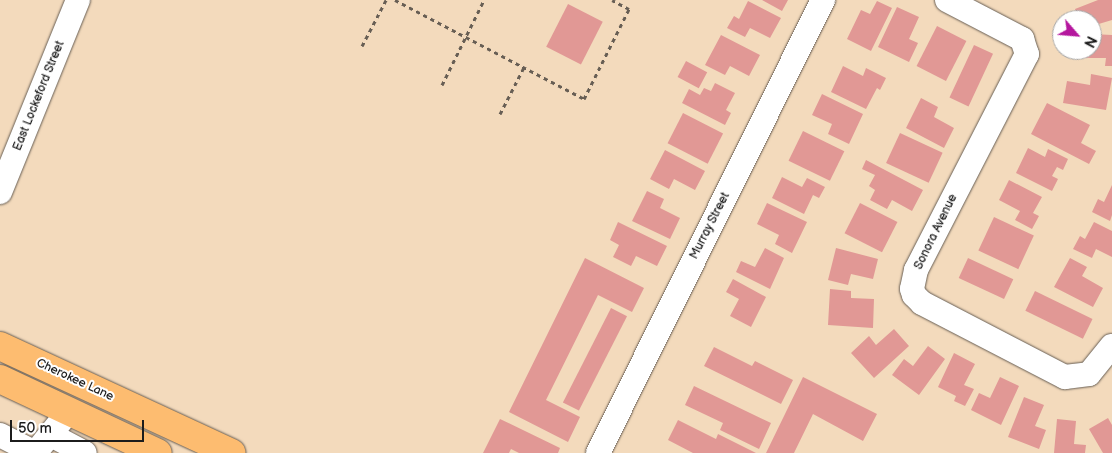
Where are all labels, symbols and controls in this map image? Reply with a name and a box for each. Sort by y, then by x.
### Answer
north arrow [1052,10,1102,60]
text: N [1080,33,1100,50]
street label: East Lockeford Street [10,39,68,153]
street label: Murray Street [687,190,733,262]
street label: Sonora Avenue [912,192,960,272]
street label: Cherokee Lane [34,356,116,404]
scale bar [12,410,146,442]
text: 50 m [18,419,52,438]

